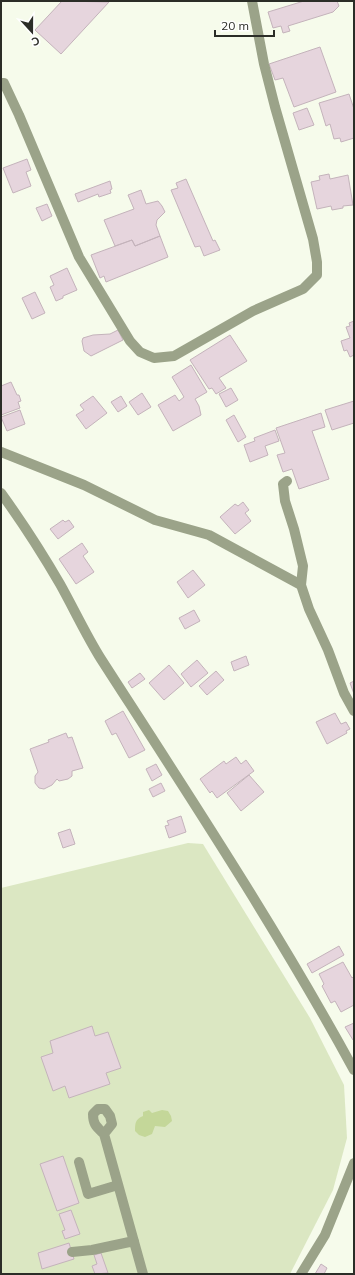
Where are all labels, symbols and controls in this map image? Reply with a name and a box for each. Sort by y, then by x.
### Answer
north arrow [12,12,52,52]
scale bar [215,12,274,38]
text: 20 m [221,18,249,33]
text: С [29,33,42,49]

